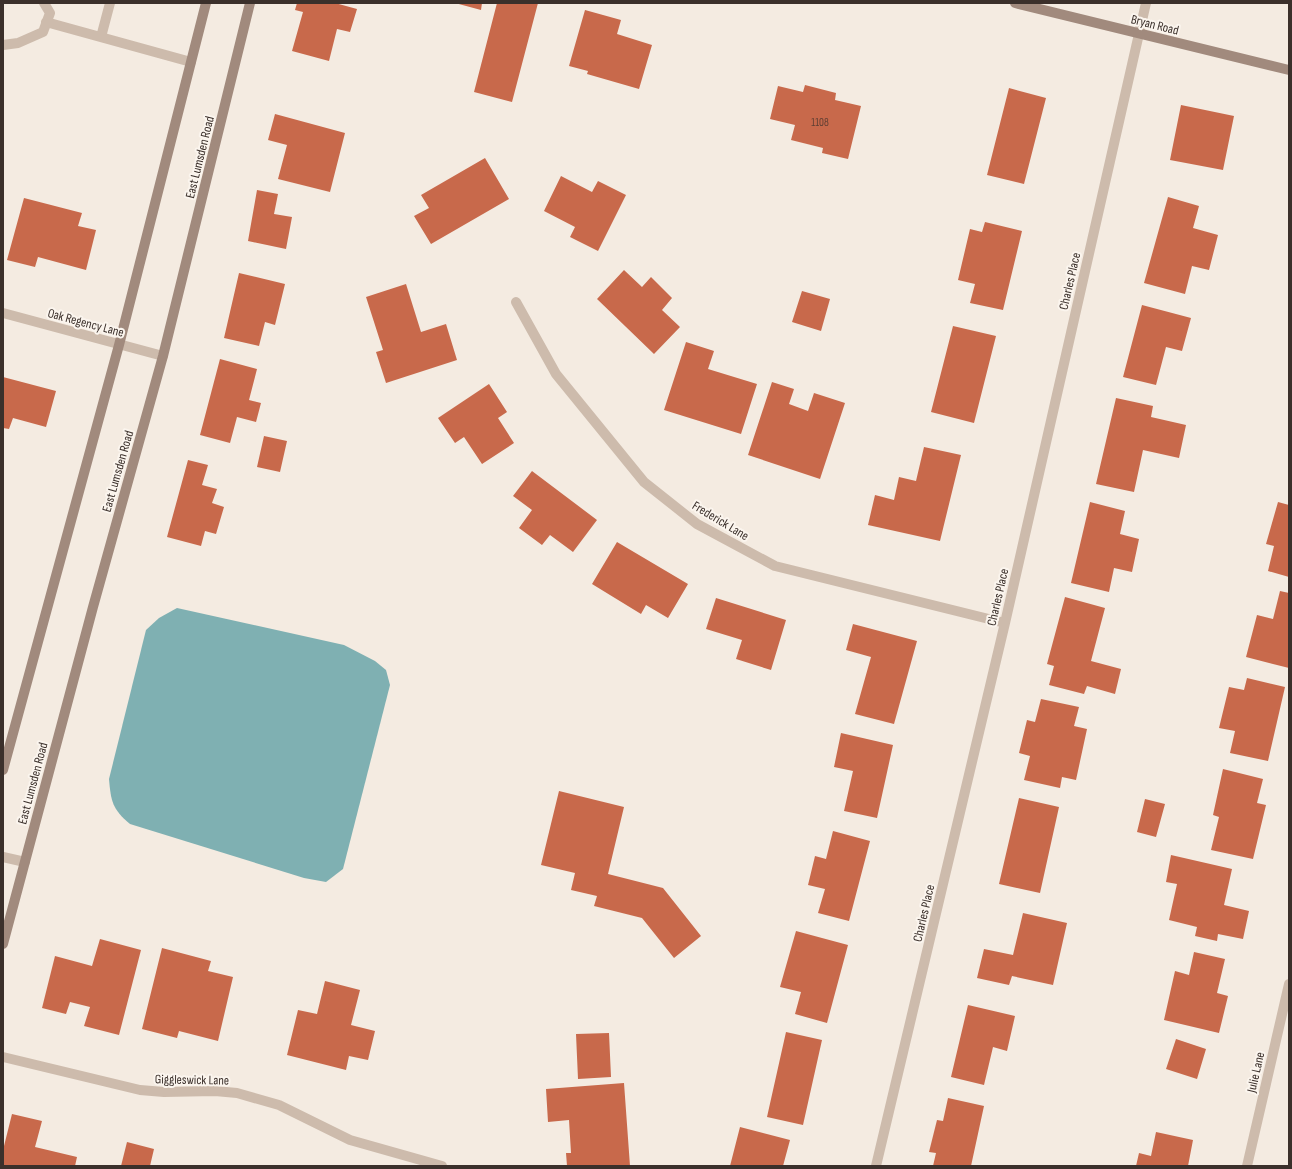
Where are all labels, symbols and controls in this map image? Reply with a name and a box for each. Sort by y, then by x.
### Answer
street label: Bryan Road [1129,11,1180,39]
street label: East Lumsden Road [182,115,218,200]
house number: 1108 [811,116,829,129]
street label: Charles Place [1056,251,1084,311]
street label: Oak Regency Lane [46,305,126,341]
street label: East Lumsden Road [99,429,137,514]
street label: Frederick Lane [689,498,752,544]
street label: Charles Place [984,567,1012,627]
street label: East Lumsden Road [14,741,52,826]
street label: Charles Place [910,883,938,943]
street label: Julie Lane [1243,1050,1268,1095]
street label: Giggleswick Lane [155,1071,229,1089]

